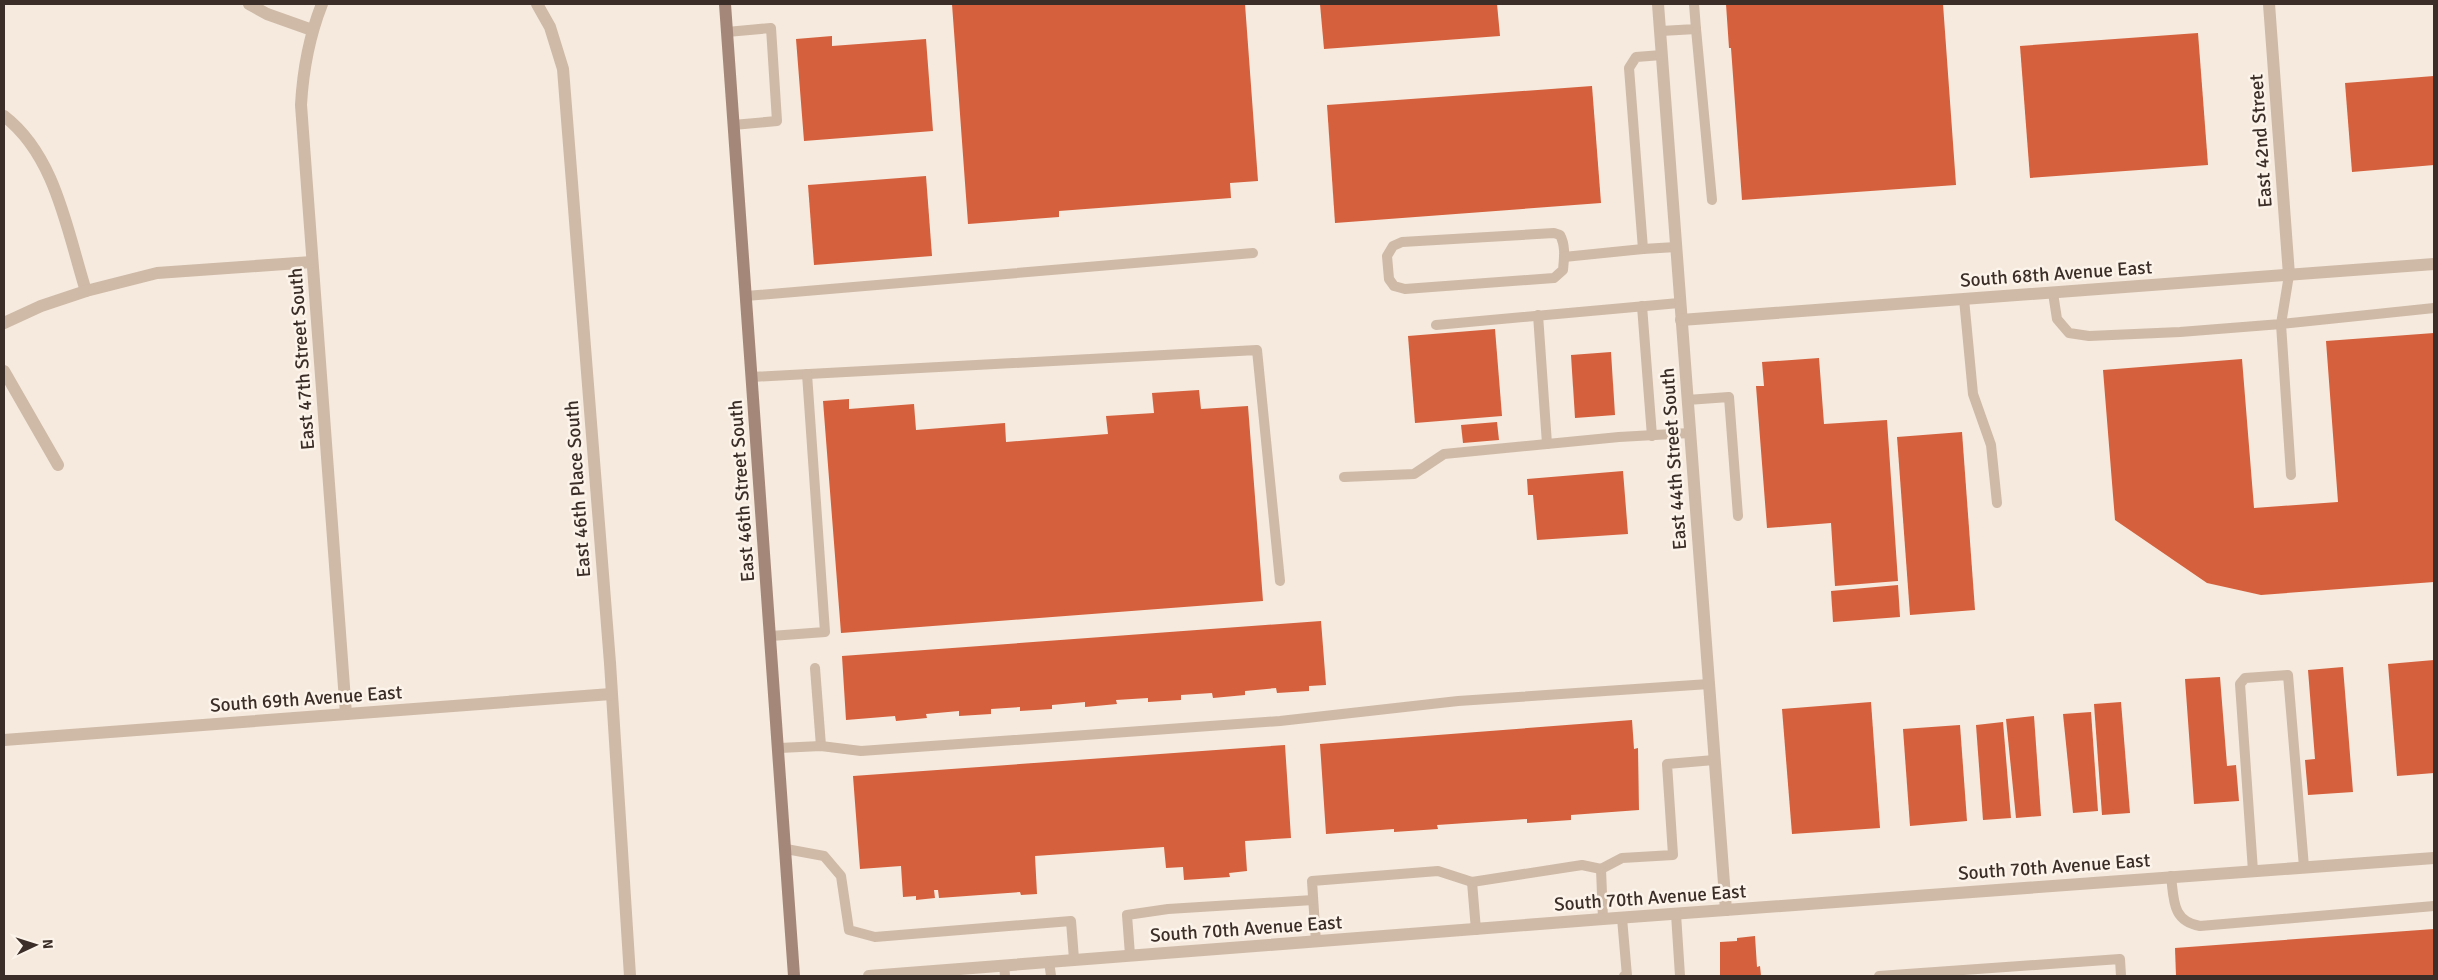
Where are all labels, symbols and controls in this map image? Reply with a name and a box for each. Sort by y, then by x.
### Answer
street label: East 42nd Street [2244,73,2278,209]
street label: South 68th Avenue East [1959,255,2153,293]
street label: East 47th Street South [284,267,320,451]
street label: East 44th Street South [1656,367,1692,551]
street label: East 46th Street South [724,399,760,583]
street label: East 46th Place South [560,400,596,578]
street label: South 69th Avenue East [209,680,403,718]
street label: South 70th Avenue East [1957,848,2151,886]
street label: South 70th Avenue East [1553,879,1747,917]
street label: South 70th Avenue East [1149,910,1343,948]
north arrow [10,920,60,970]
text: N [39,939,56,950]

